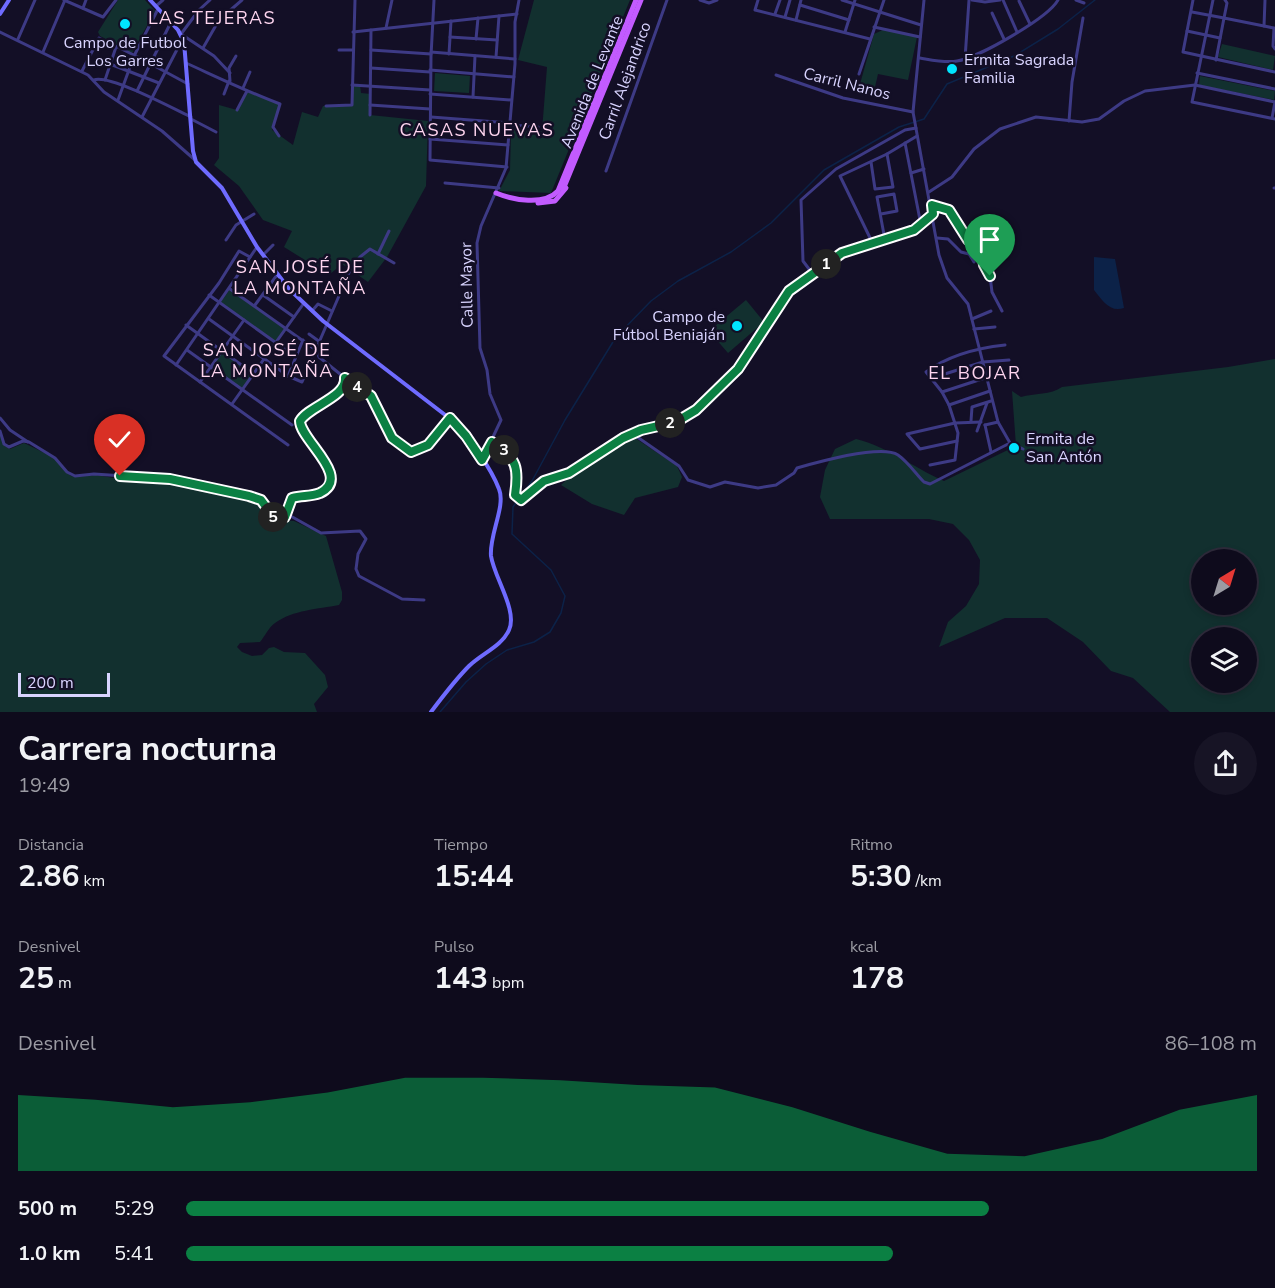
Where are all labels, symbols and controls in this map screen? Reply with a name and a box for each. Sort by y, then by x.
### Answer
district label: LAS TEJERAS [148,6,276,30]
street label: Avenida de Levante [555,12,629,152]
marker: Campo de Futbol Los Garres [118,17,132,31]
street label: Carril Alejandrico [593,19,657,143]
place label: Campo de Futbol Los Garres [63,32,187,72]
place label: Ermita Sagrada Familia [964,49,1074,89]
marker: Ermita Sagrada Familia [945,62,959,76]
street label: Carril Nanos [801,63,893,105]
district label: CASAS NUEVAS [400,118,554,142]
pin [964,214,1015,276]
icon: arrive [973,223,1006,256]
street label: Calle Mayor [455,242,479,328]
pin: 1 [811,249,841,279]
text: 1 [821,253,831,275]
district label: SAN JOSÉ DE LA MONTAÑA [233,255,367,300]
place label: Campo de Fútbol Beniaján [613,306,725,346]
marker: Campo de Fútbol Beniaján [730,319,744,333]
district label: SAN JOSÉ DE LA MONTAÑA [200,338,334,383]
district label: EL BOJAR [928,361,1022,385]
pin: 4 [342,372,372,402]
text: 4 [352,376,362,398]
pin: 2 [655,408,685,438]
text: 2 [665,412,675,434]
pin [94,414,145,476]
icon: check [103,423,136,456]
place label: Ermita de San Antón [1026,428,1102,468]
pin: 3 [489,435,519,465]
text: 3 [499,439,509,461]
marker: Ermita de San Antón [1007,441,1021,455]
pin: 5 [258,502,288,532]
text: 5 [268,506,278,528]
north arrow [1191,549,1257,615]
map controls [1191,549,1257,693]
button: layers [1191,627,1257,693]
scale bar [18,670,110,698]
text: 200 m [27,672,74,694]
text: Carrera nocturna [18,727,277,772]
button: share [1194,732,1257,795]
text: 19:49 [18,772,71,799]
text: Distancia [18,834,84,856]
text: Tiempo [434,834,488,856]
text: Ritmo [850,834,893,856]
text: 2.86 [18,856,79,897]
text: 15:44 [434,856,513,897]
text: 5:30 [850,856,911,897]
text: km [79,870,105,892]
text: /km [911,870,942,892]
text: Desnivel [18,936,80,958]
text: Pulso [434,936,474,958]
text: kcal [850,936,878,958]
text: 25 [18,958,54,999]
text: 143 [434,958,488,999]
text: 178 [850,958,904,999]
text: m [54,972,72,994]
text: bpm [488,972,524,994]
text: Desnivel [18,1030,96,1057]
text: 86–108 m [1165,1030,1257,1057]
text: 500 m [18,1195,77,1222]
text: 5:29 [114,1195,155,1222]
text: 1.0 km [18,1240,81,1267]
text: 5:41 [114,1240,155,1267]

